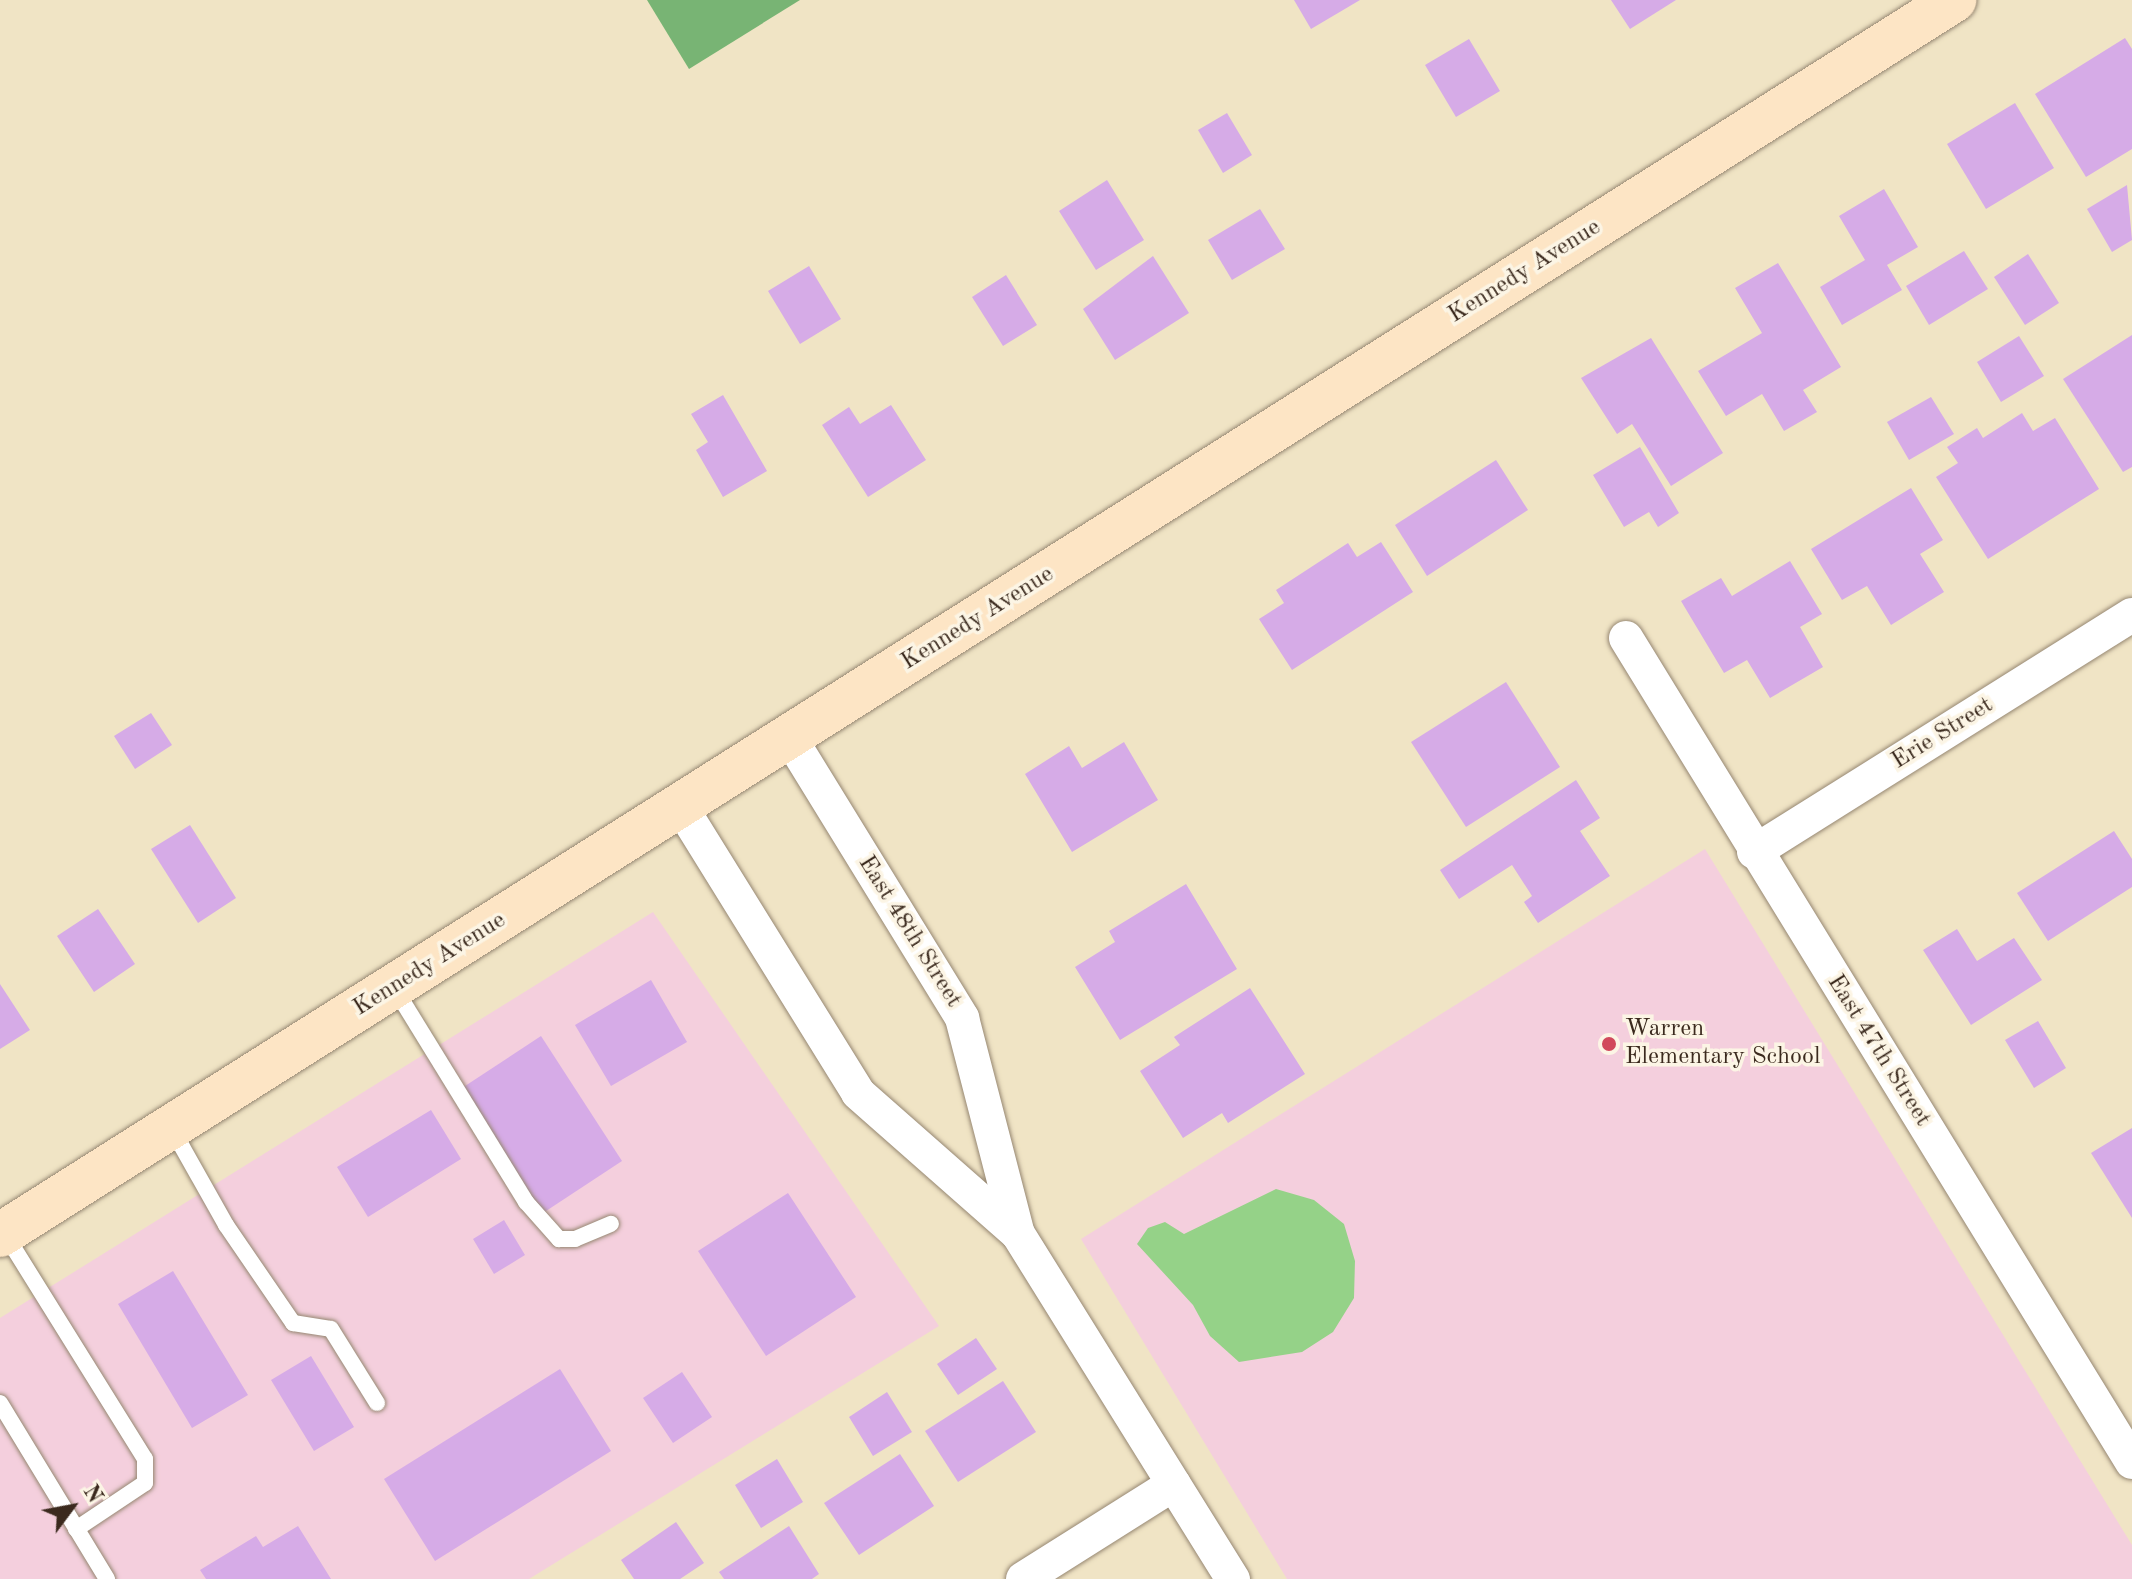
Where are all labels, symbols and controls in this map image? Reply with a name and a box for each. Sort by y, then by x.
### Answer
street label: Kennedy Avenue [1443,214,1607,330]
street label: Kennedy Avenue [896,561,1060,677]
street label: Erie Street [1887,692,1999,776]
street label: East 48th Street [851,851,967,1013]
street label: Kennedy Avenue [348,907,512,1023]
street label: East 47th Street [1820,970,1936,1132]
place label: Warren Elementary School [1625,1016,1820,1072]
marker: Warren Elementary School [1600,1035,1618,1053]
north arrow [32,1467,112,1547]
text: N [79,1481,106,1507]

